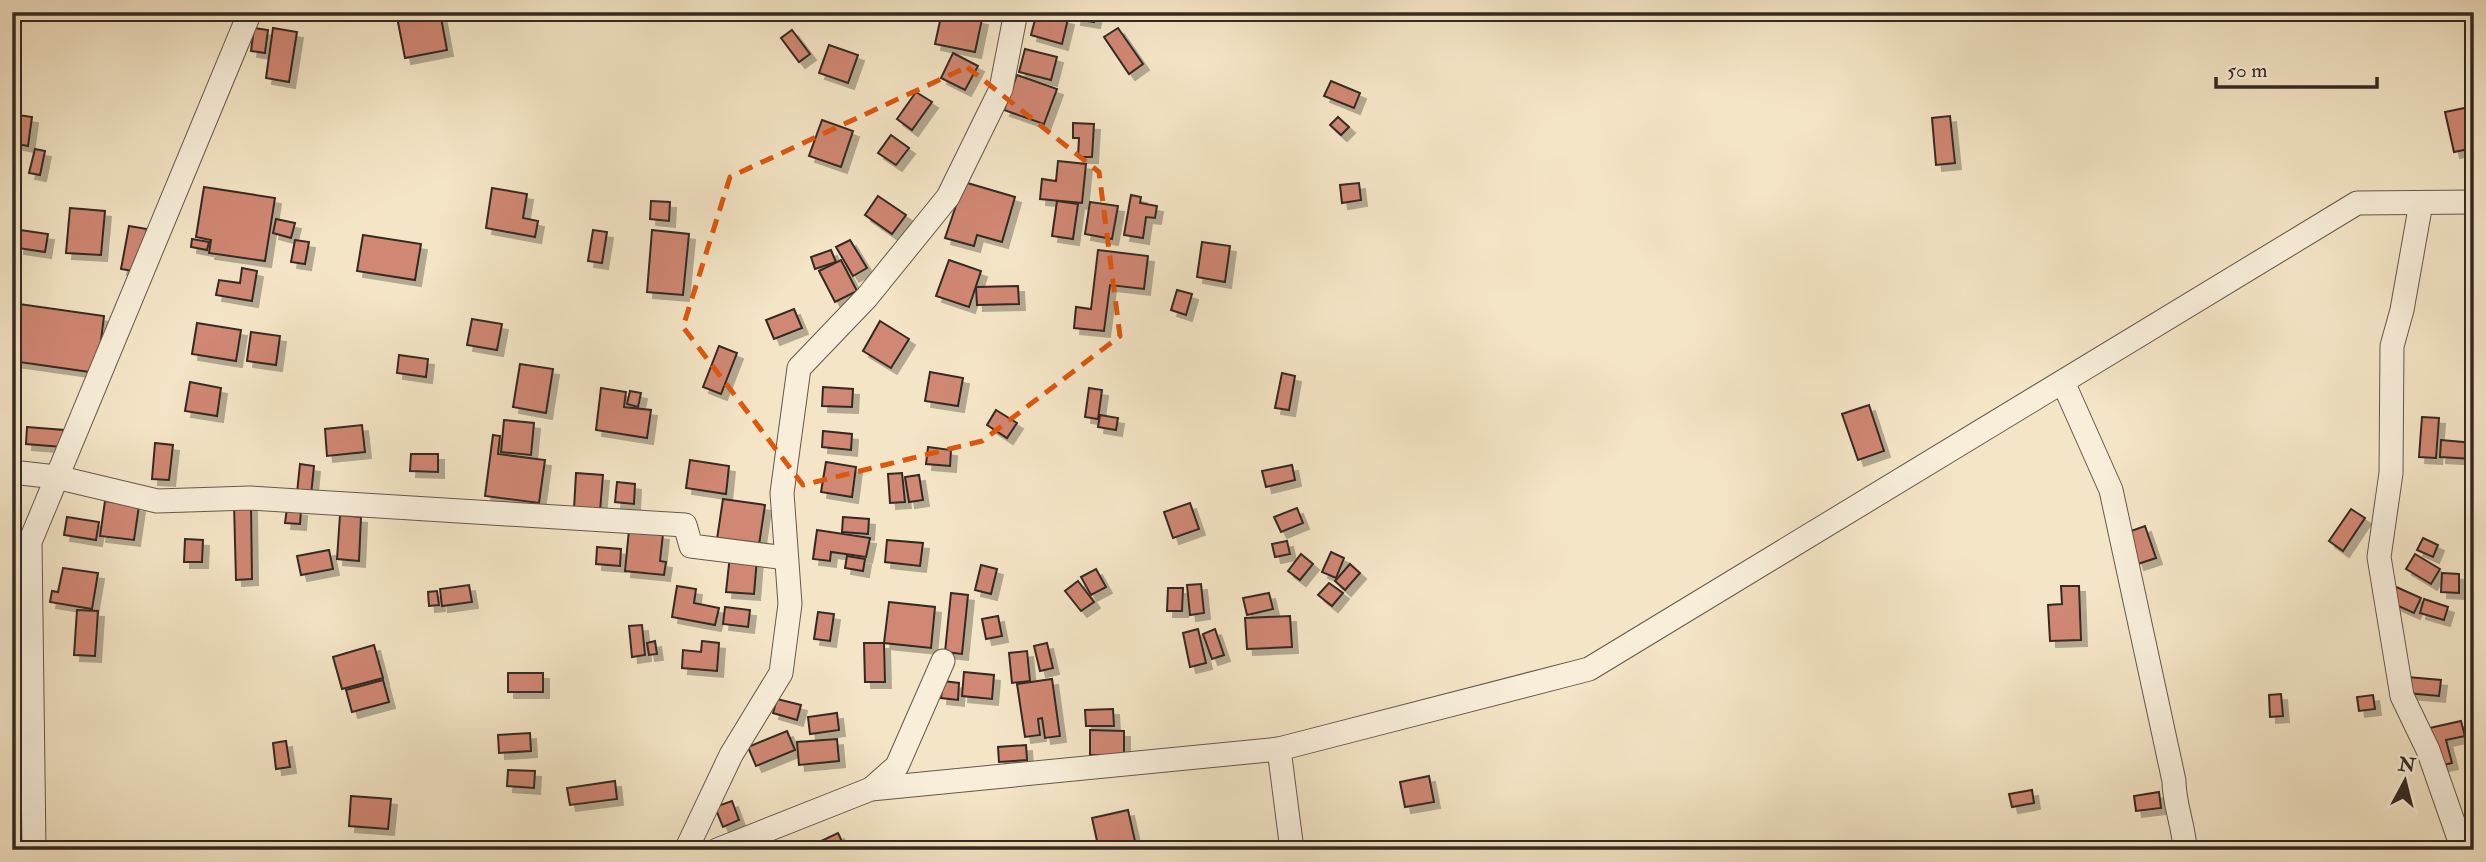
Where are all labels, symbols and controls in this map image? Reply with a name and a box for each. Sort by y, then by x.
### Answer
scale bar [2216,46,2378,90]
text: 50 m [2227,57,2268,84]
north arrow [2370,746,2440,816]
text: N [2396,752,2418,778]

